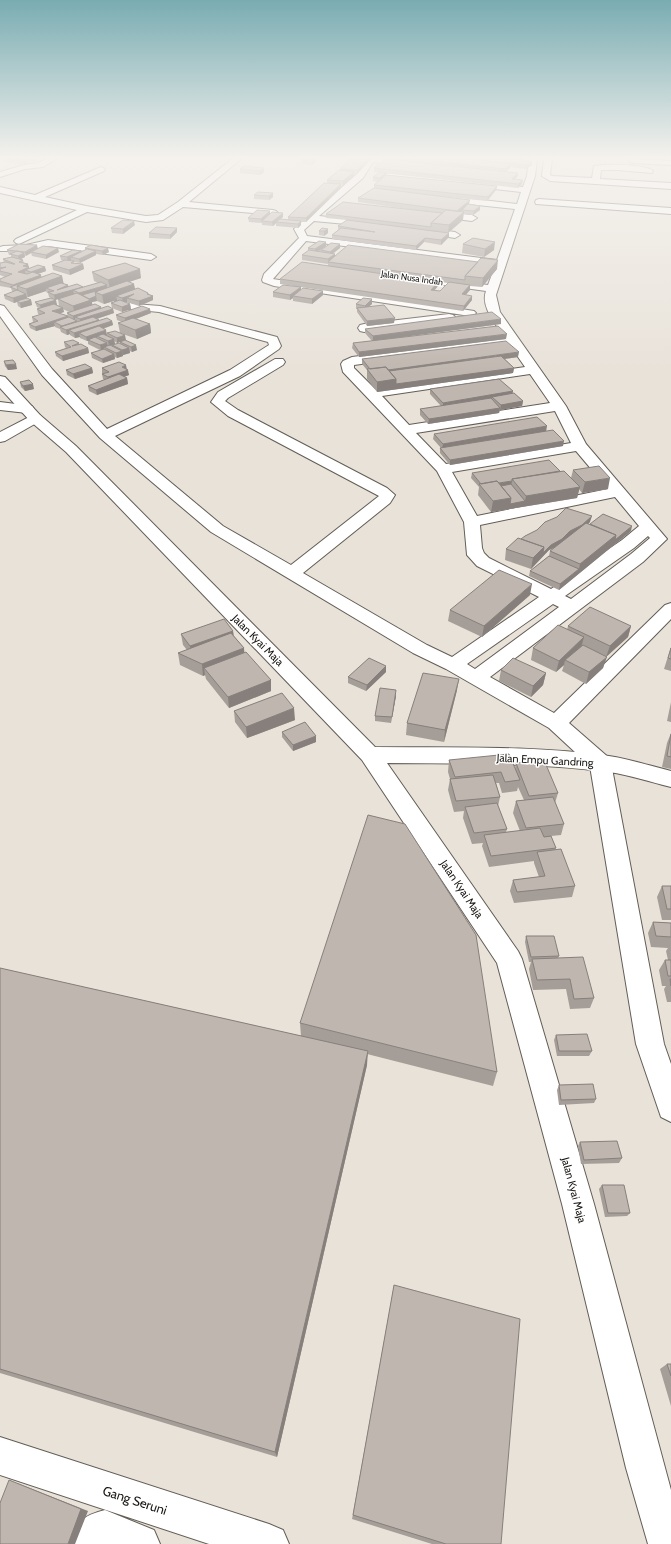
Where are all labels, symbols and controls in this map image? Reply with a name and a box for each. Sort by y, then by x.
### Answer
street label: Jalan Nusa Indah [379,268,444,287]
street label: Jalan Kyai Maja [229,611,287,669]
street label: Jalan Empu Gandring [495,750,594,770]
street label: Jalan Kyai Maja [437,856,487,921]
street label: Jalan Kyai Maja [558,1155,590,1225]
street label: Gang Seruni [101,1482,169,1518]

